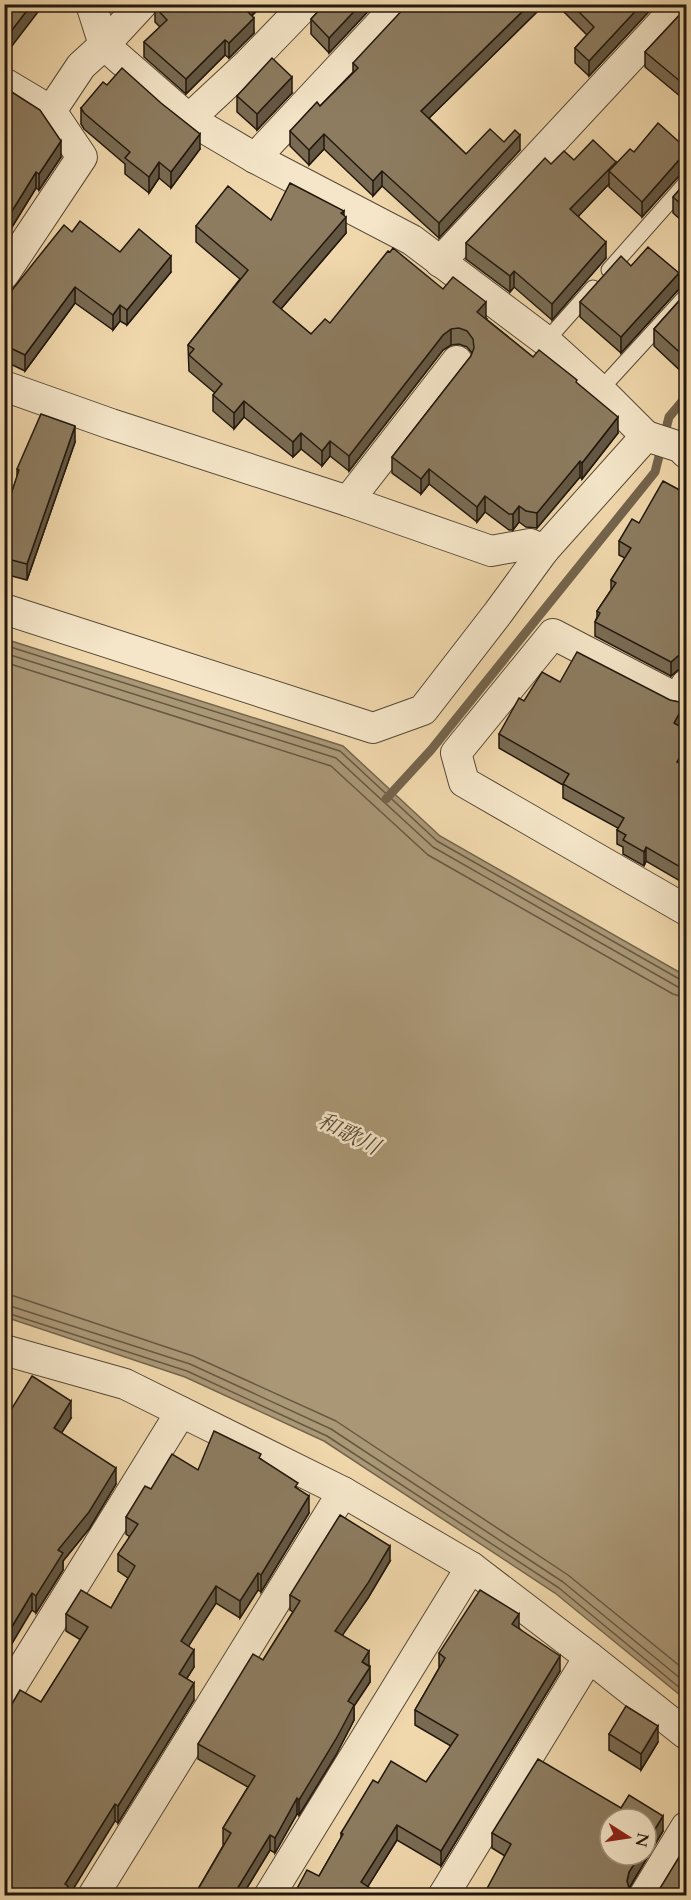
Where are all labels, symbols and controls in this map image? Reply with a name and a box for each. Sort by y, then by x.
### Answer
water label: 和歌川 [312,1106,387,1163]
north arrow [598,1807,658,1867]
text: N [629,1831,654,1849]

